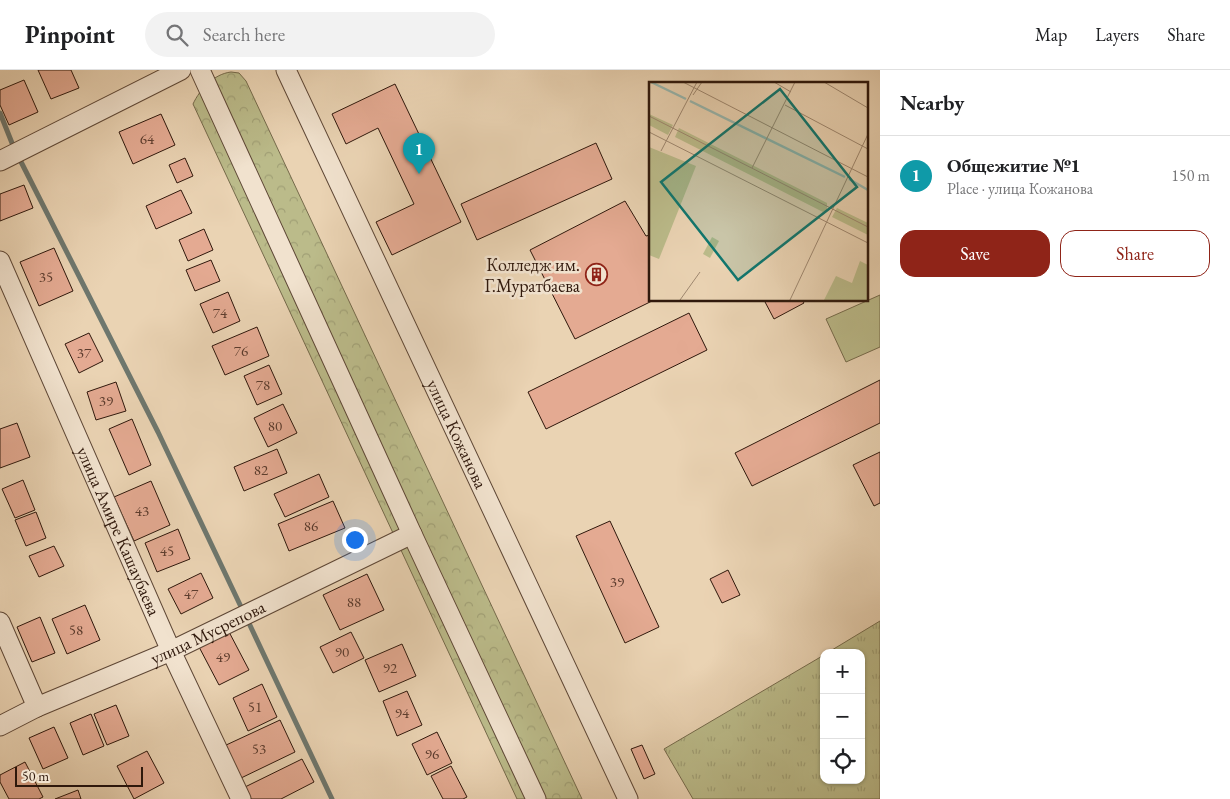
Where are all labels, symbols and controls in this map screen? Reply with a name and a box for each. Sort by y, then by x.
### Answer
search box [145,12,495,57]
text: Pinpoint [25,19,115,50]
icon: search [163,21,191,49]
text: Search here [203,22,285,47]
text: Map [1035,23,1067,46]
text: Layers [1095,23,1139,46]
text: Share [1167,23,1205,46]
inset map [649,82,868,301]
text: Nearby [900,89,964,116]
house number: 64 [140,129,155,148]
pin: 1 [403,133,435,174]
text: Общежитие №1 [947,153,1080,178]
text: 1 [912,165,920,186]
text: 150 m [1171,165,1210,186]
text: Place · улица Кожанова [947,178,1093,199]
button: Save [900,230,1050,277]
button: Share [1060,230,1210,277]
place label: Колледж им. Г.Муратбаева [484,253,581,297]
building icon: Колледж им. Г.Муратбаева [584,263,608,287]
house number: 35 [39,267,53,286]
house number: 74 [213,303,228,322]
house number: 76 [234,341,248,360]
house number: 37 [77,343,92,362]
house number: 78 [256,375,270,394]
street label: улица Кожанова [422,375,493,493]
house number: 39 [99,391,113,410]
house number: 80 [268,416,282,435]
street label: улица Амире Кашаубаева [72,443,166,620]
house number: 82 [254,460,269,479]
house number: 43 [135,501,149,520]
house number: 86 [304,516,318,535]
your location [342,527,368,553]
house number: 45 [160,541,174,560]
house number: 39 [610,572,624,591]
house number: 47 [184,584,199,603]
house number: 88 [347,592,361,611]
street label: улица Мусрепова [147,595,270,669]
house number: 58 [69,620,83,639]
house number: 90 [335,642,349,661]
house number: 49 [216,647,230,666]
map controls [820,649,865,784]
button: + [820,649,865,694]
house number: 92 [383,658,398,677]
button: − [820,694,865,739]
house number: 51 [248,697,262,716]
house number: 94 [395,703,410,722]
house number: 53 [252,739,266,758]
button: locate [820,739,865,784]
house number: 96 [425,744,439,763]
scale bar [15,764,142,787]
text: 50 m [22,767,49,785]

